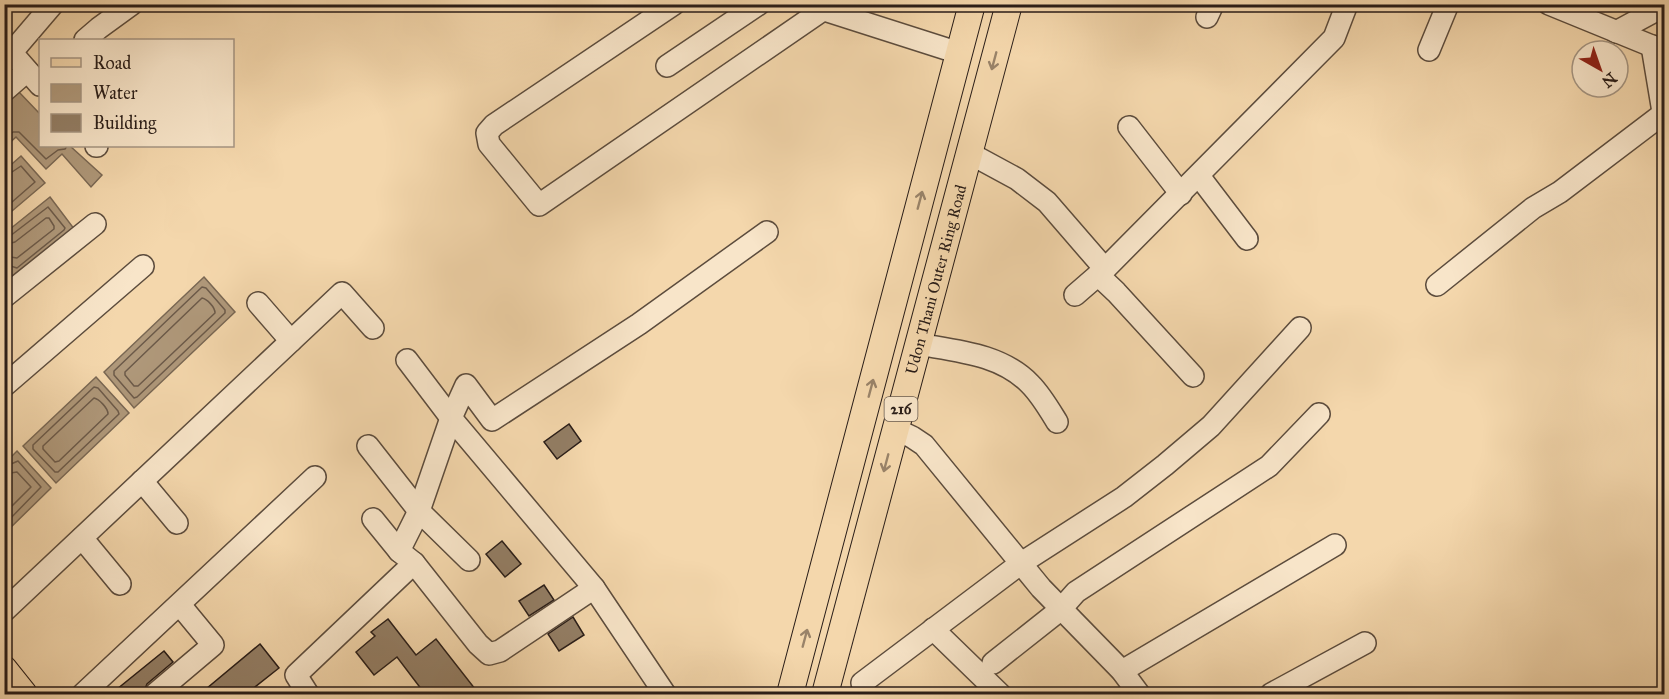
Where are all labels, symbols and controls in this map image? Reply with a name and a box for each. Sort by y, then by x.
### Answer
legend [39,39,234,147]
north arrow [1570,39,1630,99]
one-way arrow [987,51,999,70]
text: Road [93,52,131,74]
text: N [1598,68,1621,92]
text: Water [93,82,138,104]
text: Building [93,112,157,135]
street label: Udon Thani Outer Ring Road [902,183,970,377]
one-way arrow [915,191,927,210]
one-way arrow [865,379,877,398]
road number: 216 [884,397,918,421]
one-way arrow [880,454,892,473]
one-way arrow [799,629,811,648]

